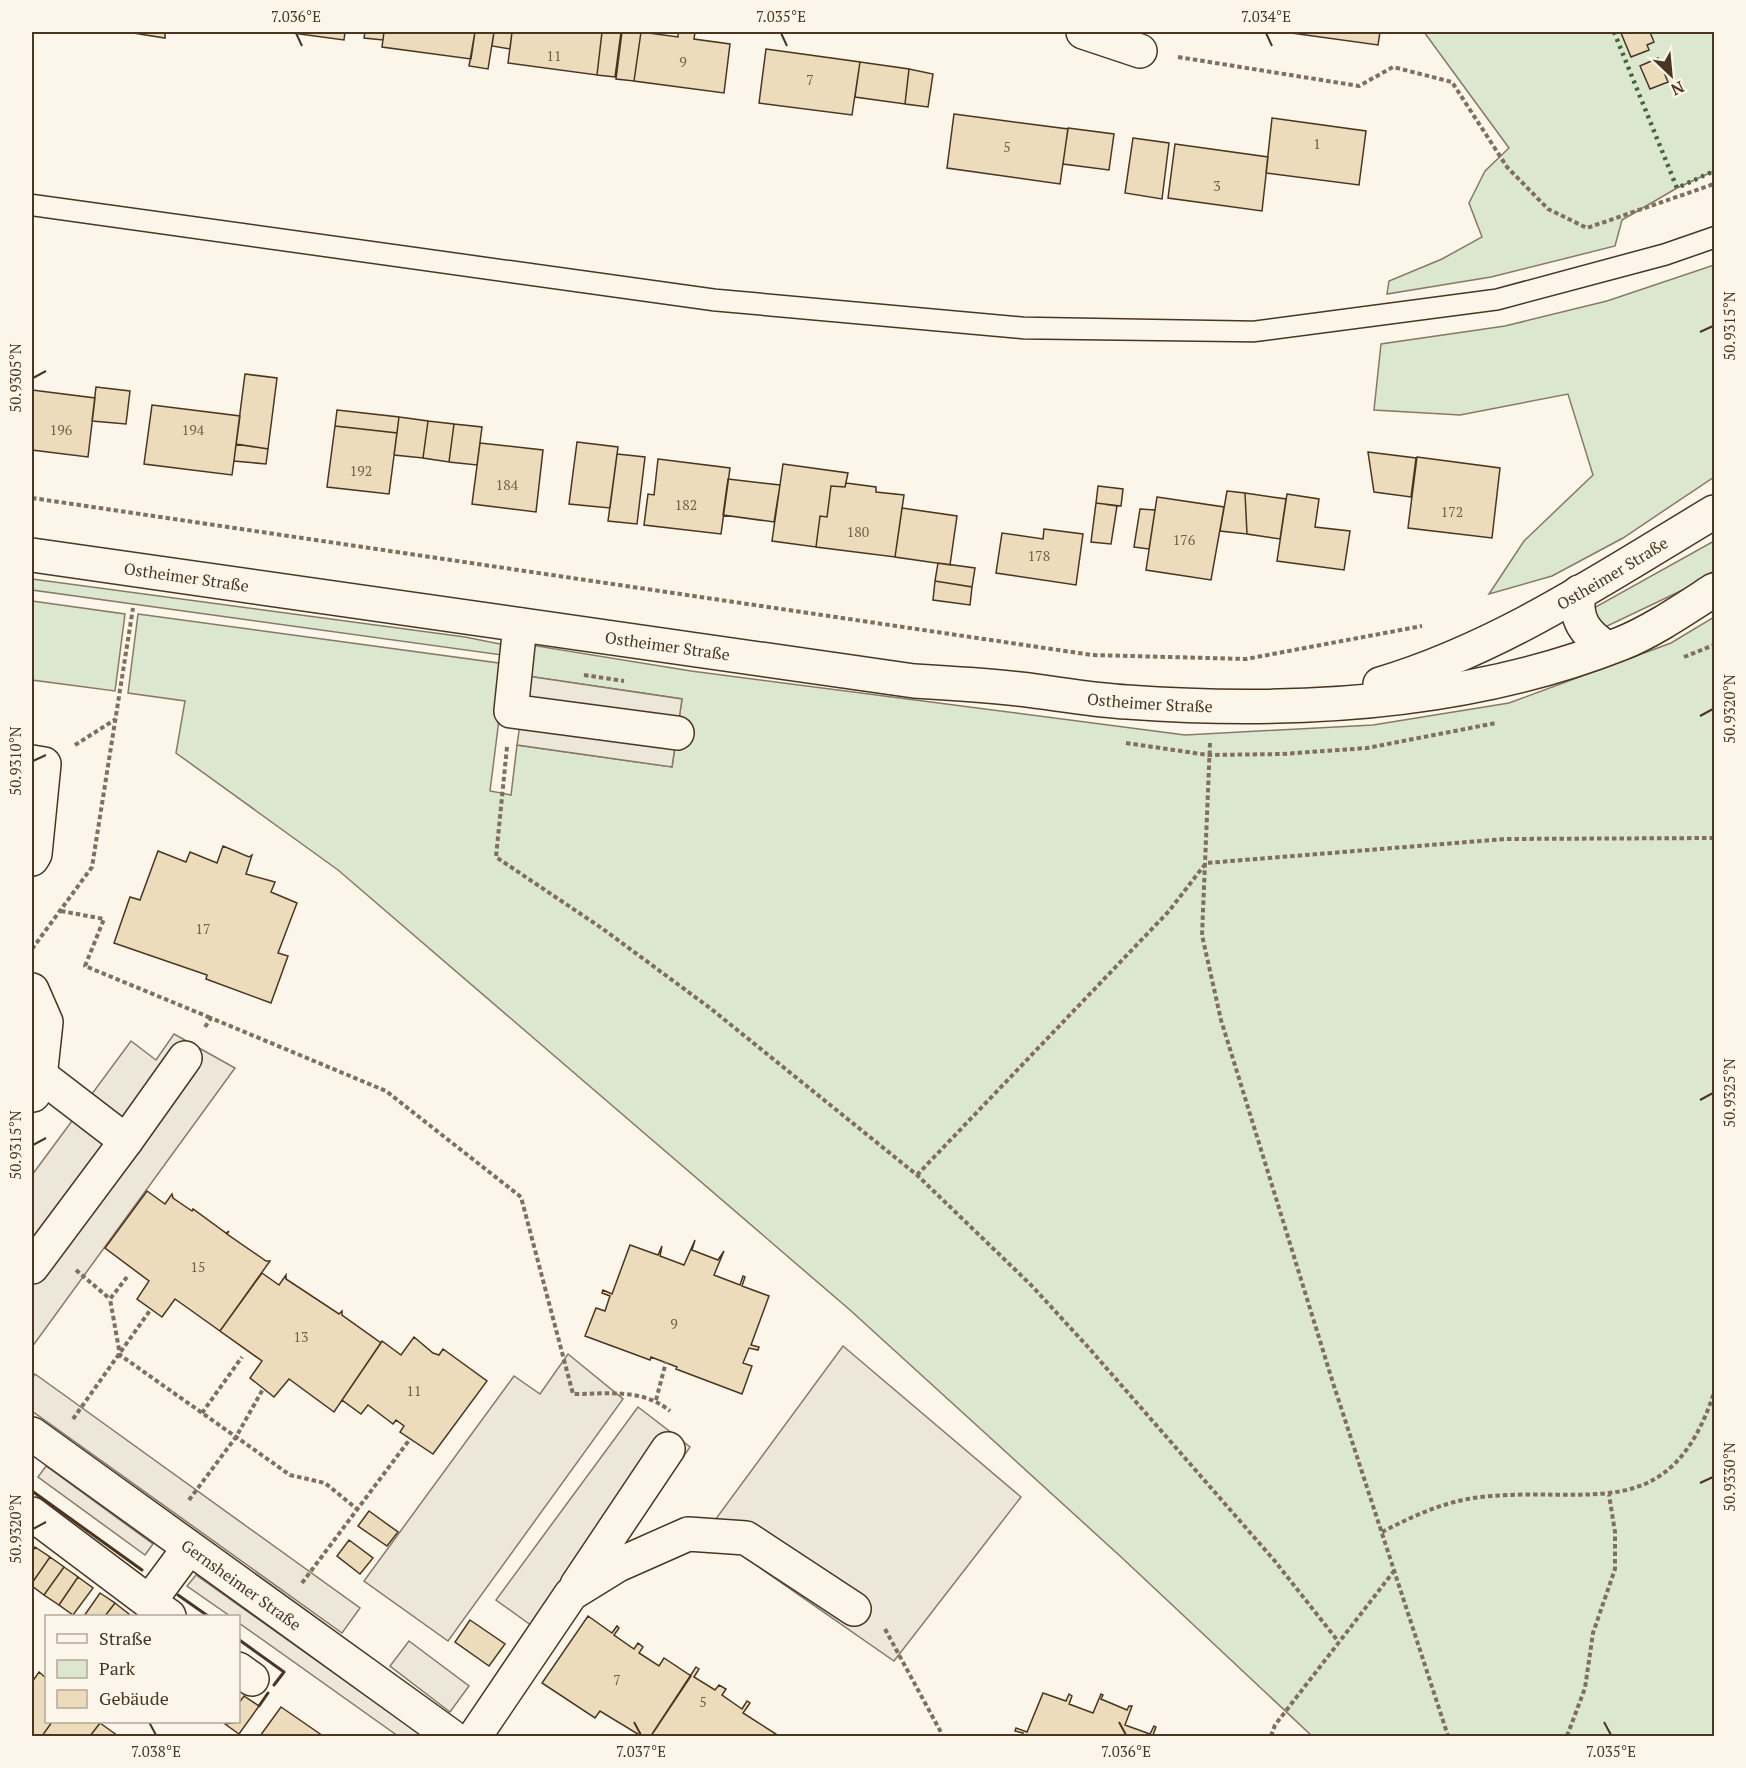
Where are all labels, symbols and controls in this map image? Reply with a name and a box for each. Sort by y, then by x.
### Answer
text: 7.036°E [271,6,321,26]
text: 7.035°E [756,6,806,26]
text: 7.034°E [1241,6,1291,26]
north arrow [1641,45,1701,105]
house number: 11 [547,46,561,65]
house number: 9 [679,52,687,71]
house number: 7 [806,70,814,89]
text: N [1667,76,1688,101]
house number: 1 [1313,134,1321,153]
house number: 5 [1003,137,1011,156]
house number: 3 [1213,176,1221,195]
text: 50.9315°N [1719,291,1739,361]
text: 50.9305°N [5,343,25,413]
house number: 196 [50,420,73,439]
house number: 194 [182,420,205,439]
house number: 192 [350,461,372,480]
house number: 184 [496,475,519,494]
house number: 182 [675,495,697,514]
house number: 172 [1441,502,1463,521]
house number: 180 [847,522,869,541]
house number: 176 [1173,530,1196,549]
street label: Ostheimer Straße [1553,531,1672,615]
house number: 178 [1028,546,1050,565]
street label: Ostheimer Straße [123,557,250,597]
street label: Ostheimer Straße [604,626,731,666]
text: 50.9320°N [1719,674,1739,744]
street label: Ostheimer Straße [1086,687,1213,717]
text: 50.9310°N [5,726,25,796]
house number: 17 [196,919,210,938]
text: 50.9325°N [1719,1058,1739,1128]
text: 50.9315°N [5,1110,25,1180]
house number: 15 [191,1257,205,1276]
house number: 9 [670,1314,678,1333]
house number: 13 [294,1327,308,1346]
house number: 11 [407,1381,421,1400]
text: 50.9330°N [1719,1442,1739,1512]
text: 50.9320°N [5,1494,25,1564]
street label: Gernsheimer Straße [177,1534,306,1636]
legend [45,1615,240,1723]
text: Straße [99,1626,152,1650]
text: Park [99,1656,136,1680]
house number: 7 [613,1670,621,1689]
text: Gebäude [99,1686,169,1710]
house number: 5 [699,1692,707,1711]
text: 7.038°E [131,1741,181,1761]
text: 7.037°E [616,1741,666,1761]
text: 7.036°E [1101,1741,1151,1761]
text: 7.035°E [1586,1741,1636,1761]

